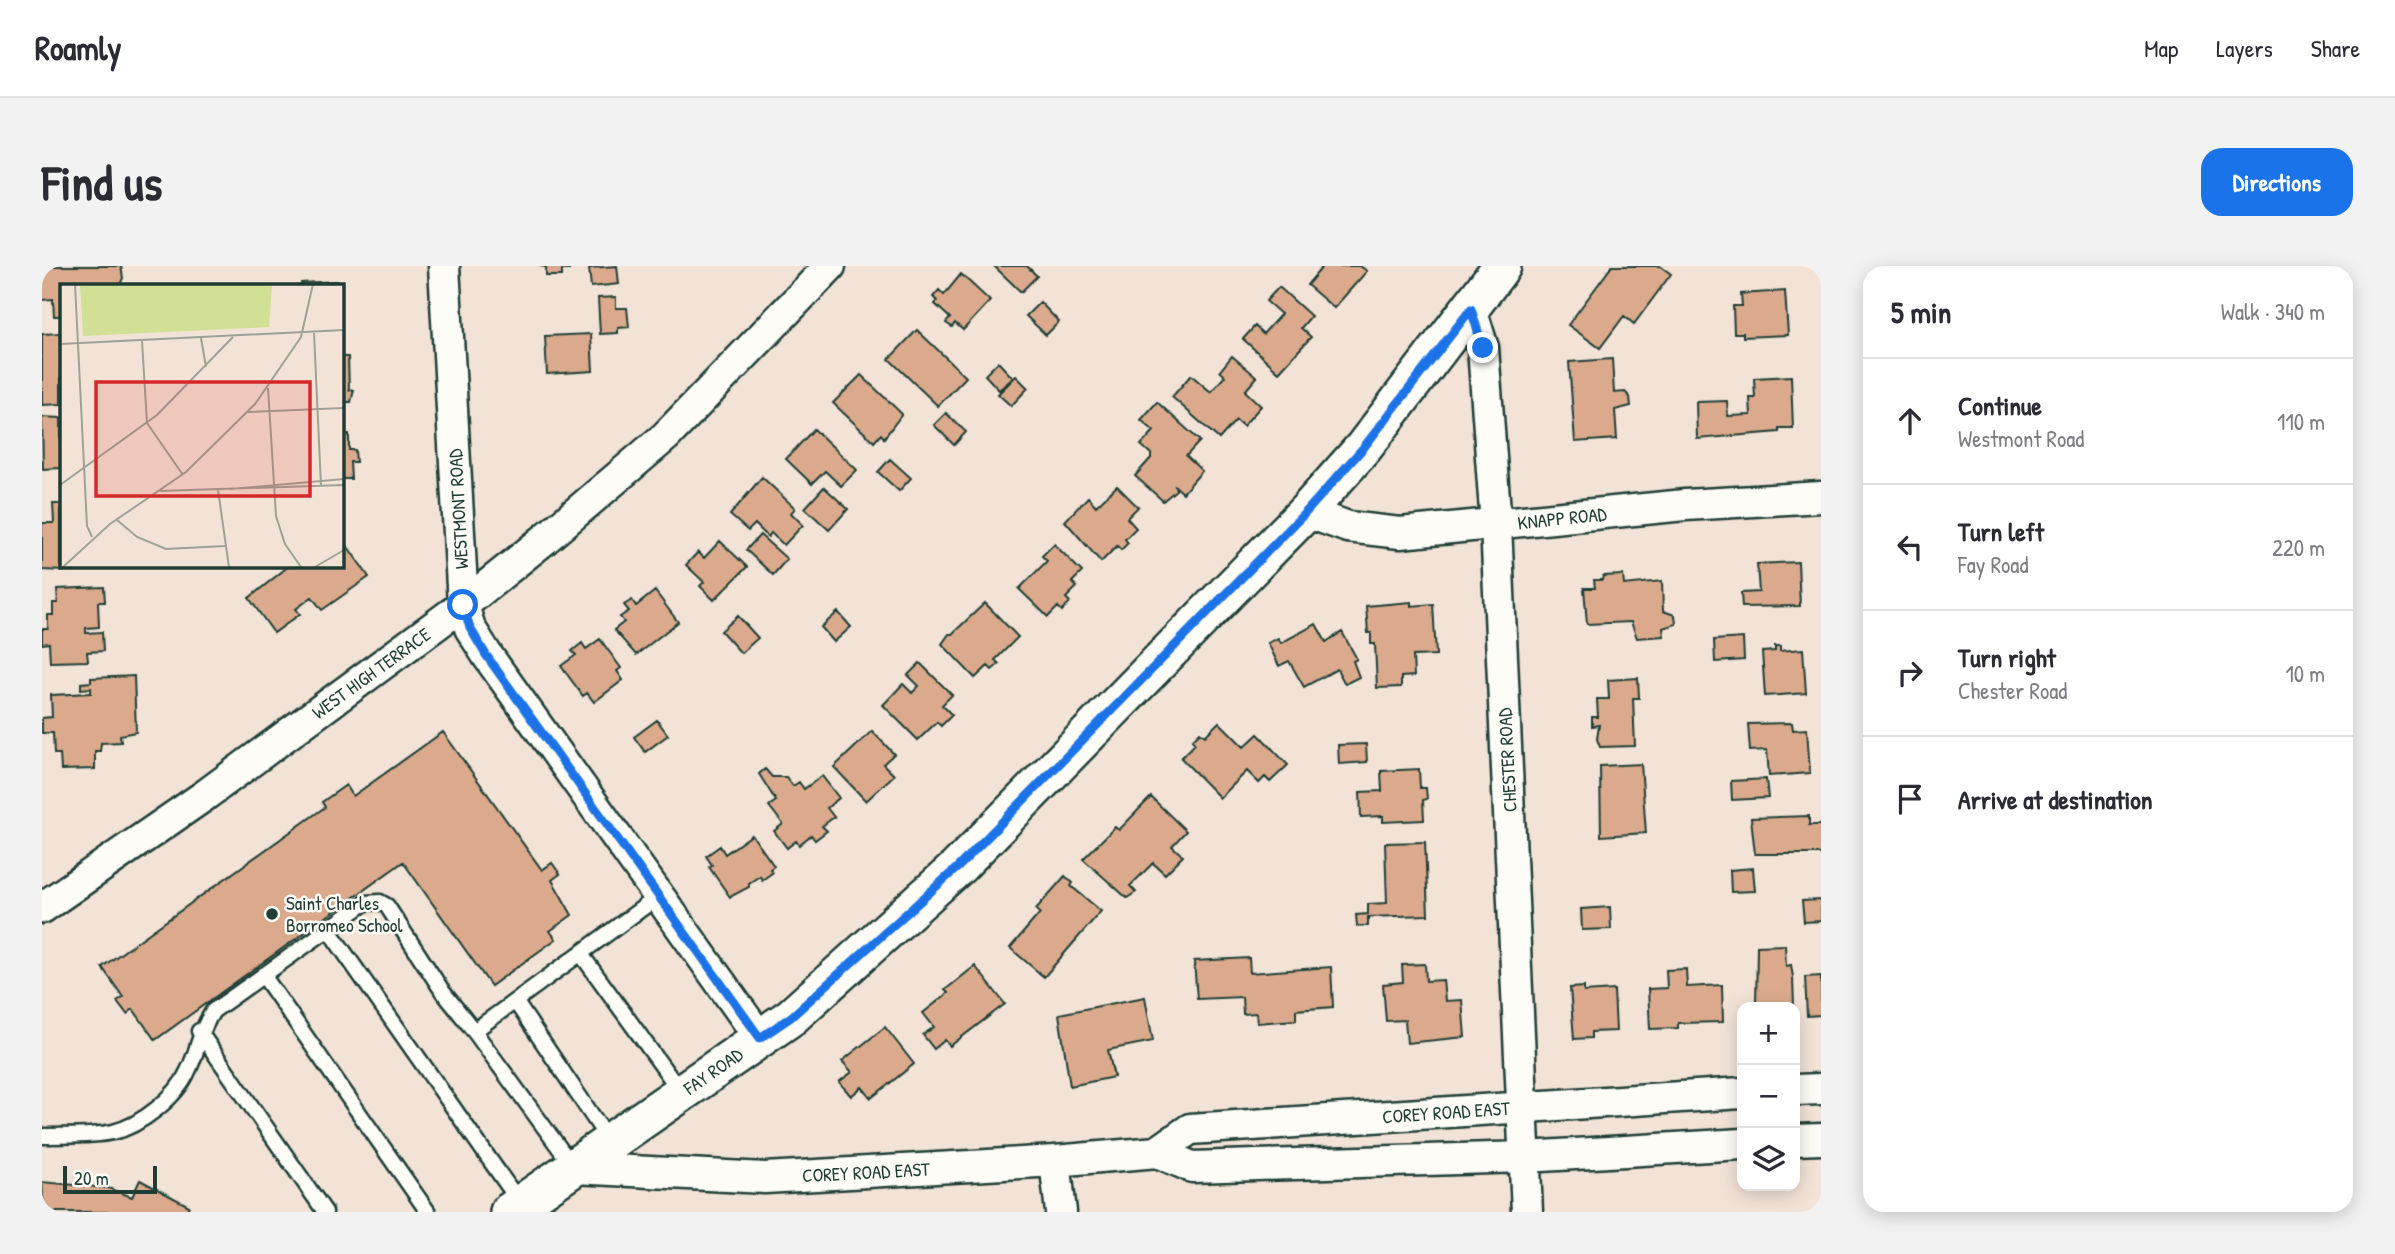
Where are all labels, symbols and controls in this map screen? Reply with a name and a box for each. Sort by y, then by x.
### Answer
text: Roamly [35,26,121,70]
text: Map [2144,32,2178,64]
text: Layers [2216,32,2273,64]
text: Share [2311,32,2360,64]
button: Directions [2201,148,2353,216]
text: Find us [42,149,162,215]
inset map [60,284,343,567]
text: 5 min [1891,292,1951,332]
text: Walk · 340 m [2221,296,2325,327]
route end [1467,332,1498,363]
text: Continue [1958,388,2042,423]
icon: ahead [1891,402,1929,440]
text: 110 m [2277,406,2325,437]
text: Westmont Road [1958,423,2084,454]
street label: WESTMONT ROAD [442,448,474,570]
street label: KNAPP ROAD [1516,500,1608,536]
text: Turn left [1958,514,2044,549]
icon: left [1891,528,1929,566]
text: 220 m [2272,532,2325,563]
text: Fay Road [1958,549,2028,580]
route start [447,589,478,620]
street label: WEST HIGH TERRACE [307,621,436,725]
text: Turn right [1958,640,2056,675]
icon: right [1891,654,1929,692]
text: 10 m [2285,658,2325,689]
text: Chester Road [1958,675,2067,706]
street label: CHESTER ROAD [1491,707,1523,813]
icon: arrive [1891,780,1929,818]
text: Arrive at destination [1958,782,2153,817]
place label: Saint Charles Borromeo School [286,890,403,938]
marker: Saint Charles Borromeo School [264,906,280,922]
map controls [1737,1002,1800,1191]
button: + [1737,1002,1800,1065]
street label: FAY ROAD [677,1041,748,1101]
button: − [1737,1065,1800,1128]
street label: COREY ROAD EAST [1381,1094,1512,1129]
button: layers [1737,1128,1800,1191]
street label: COREY ROAD EAST [801,1156,932,1188]
scale bar [63,1163,158,1195]
text: 20 m [74,1165,109,1191]

